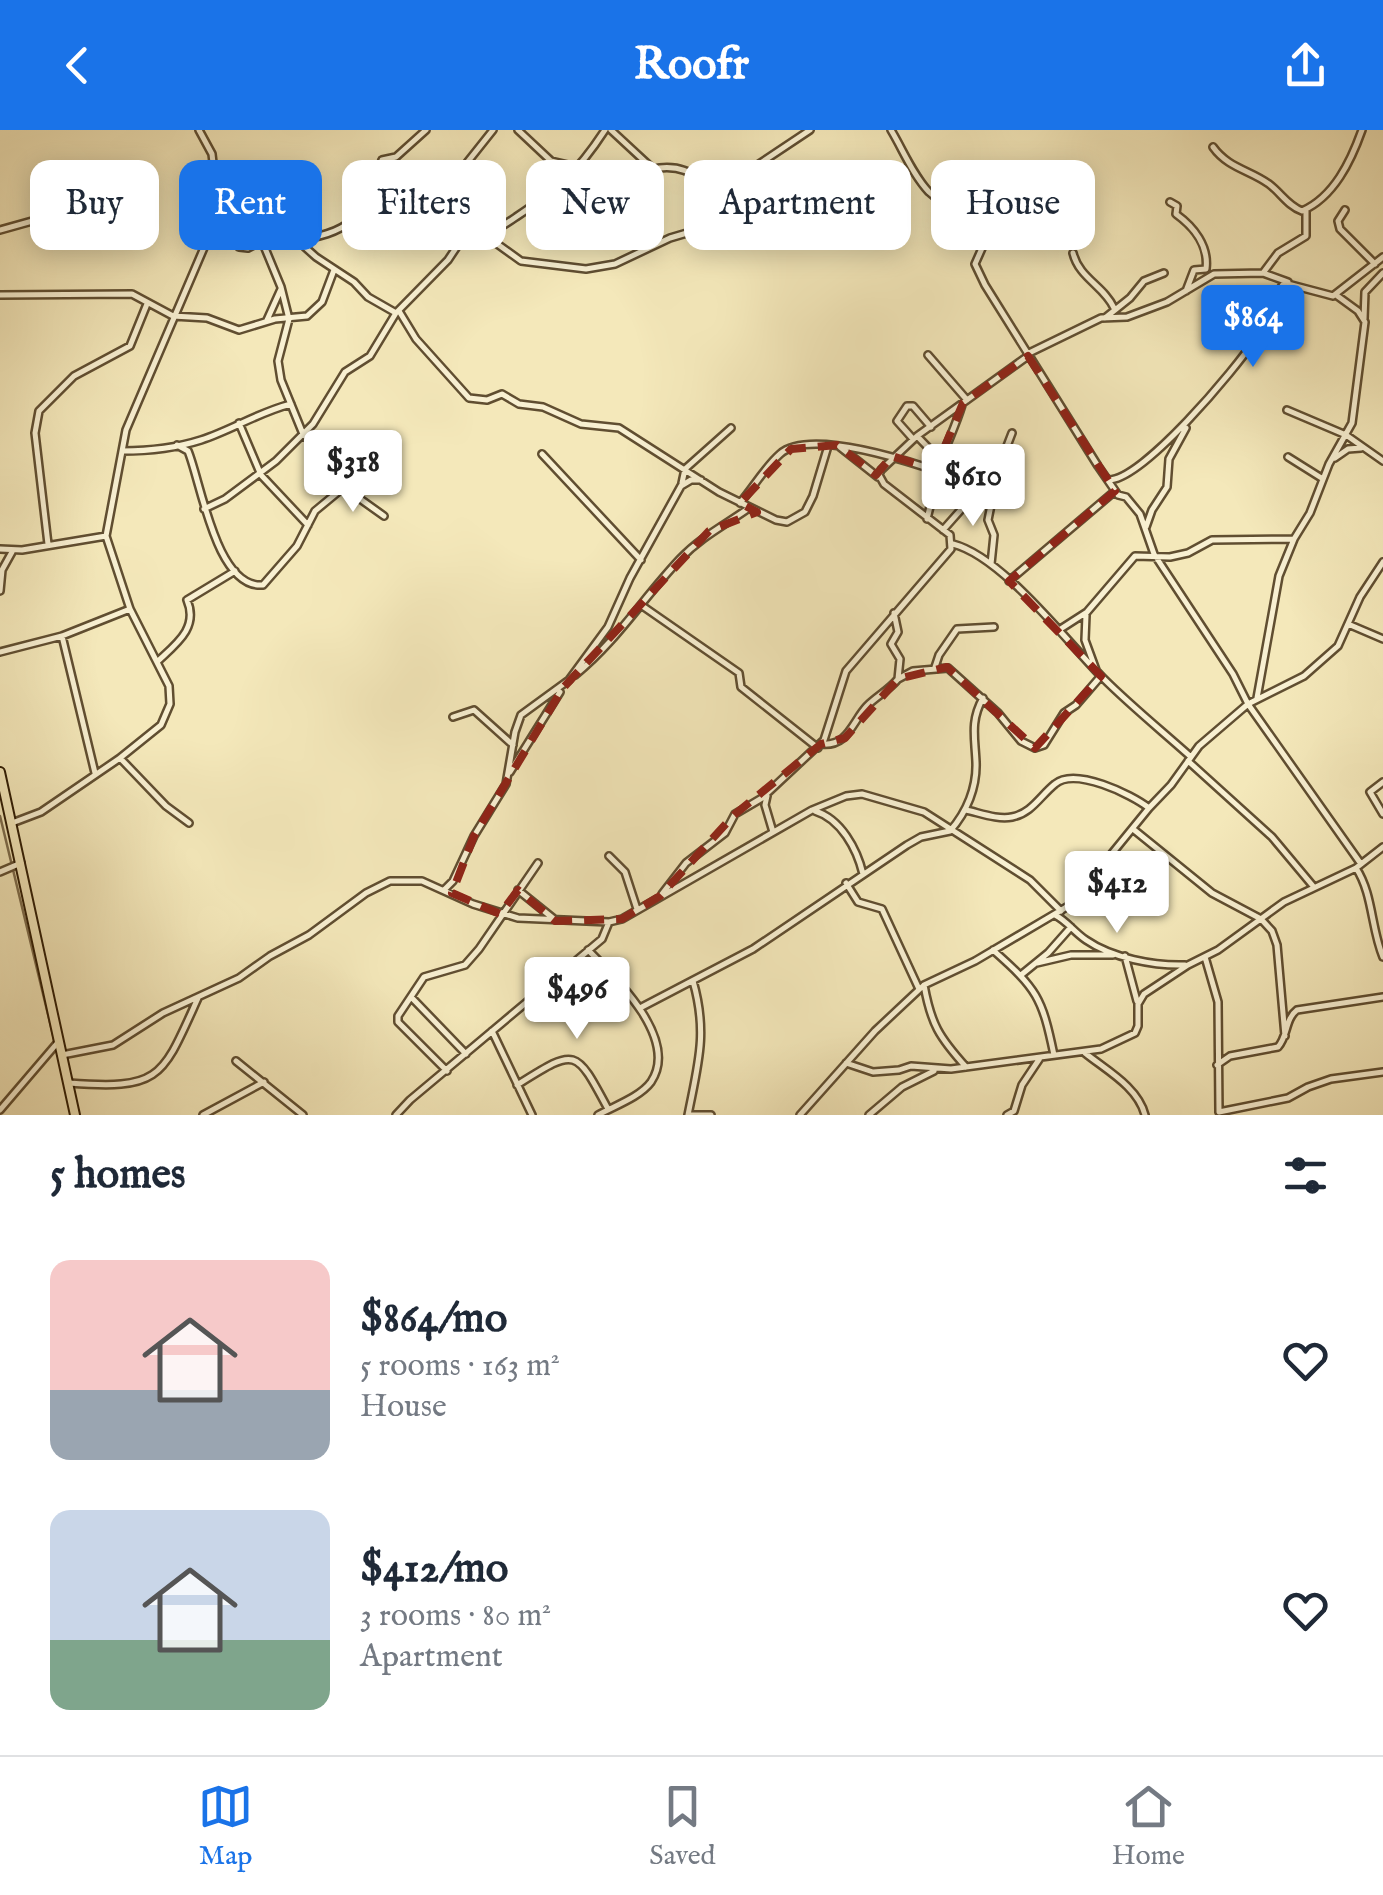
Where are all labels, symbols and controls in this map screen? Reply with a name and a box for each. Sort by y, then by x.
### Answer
text: Roofr [634,37,749,94]
icon: back [50,38,105,93]
icon: share [1278,38,1333,93]
chip: Buy [30,160,159,250]
chip: Rent [179,160,322,250]
chip: Filters [342,160,506,250]
chip: New [526,160,664,250]
chip: Apartment [684,160,911,250]
chip: House [931,160,1095,250]
pin: $864 [1194,285,1312,370]
text: $864 [1223,297,1283,338]
pin: $318 [294,430,412,515]
text: $318 [326,442,380,483]
pin: $610 [914,444,1032,529]
text: $610 [944,456,1002,497]
pin: $412 [1058,851,1176,936]
text: $412 [1087,863,1147,904]
pin: $496 [518,957,636,1042]
text: $496 [547,969,607,1010]
icon: filters [1278,1148,1333,1203]
text: 5 homes [50,1149,186,1202]
text: $864/mo [360,1293,507,1346]
icon: home [130,1300,250,1420]
icon: heart [1278,1333,1333,1388]
text: 5 rooms · 163 m² [360,1346,560,1387]
text: House [360,1387,447,1428]
text: $412/mo [360,1543,508,1596]
icon: home [130,1550,250,1670]
icon: heart [1278,1583,1333,1638]
text: 3 rooms · 80 m² [360,1596,551,1637]
text: Apartment [360,1637,503,1678]
tab: Map [198,1779,253,1874]
tab: Saved [649,1779,716,1874]
tab: Home [1112,1779,1185,1874]

